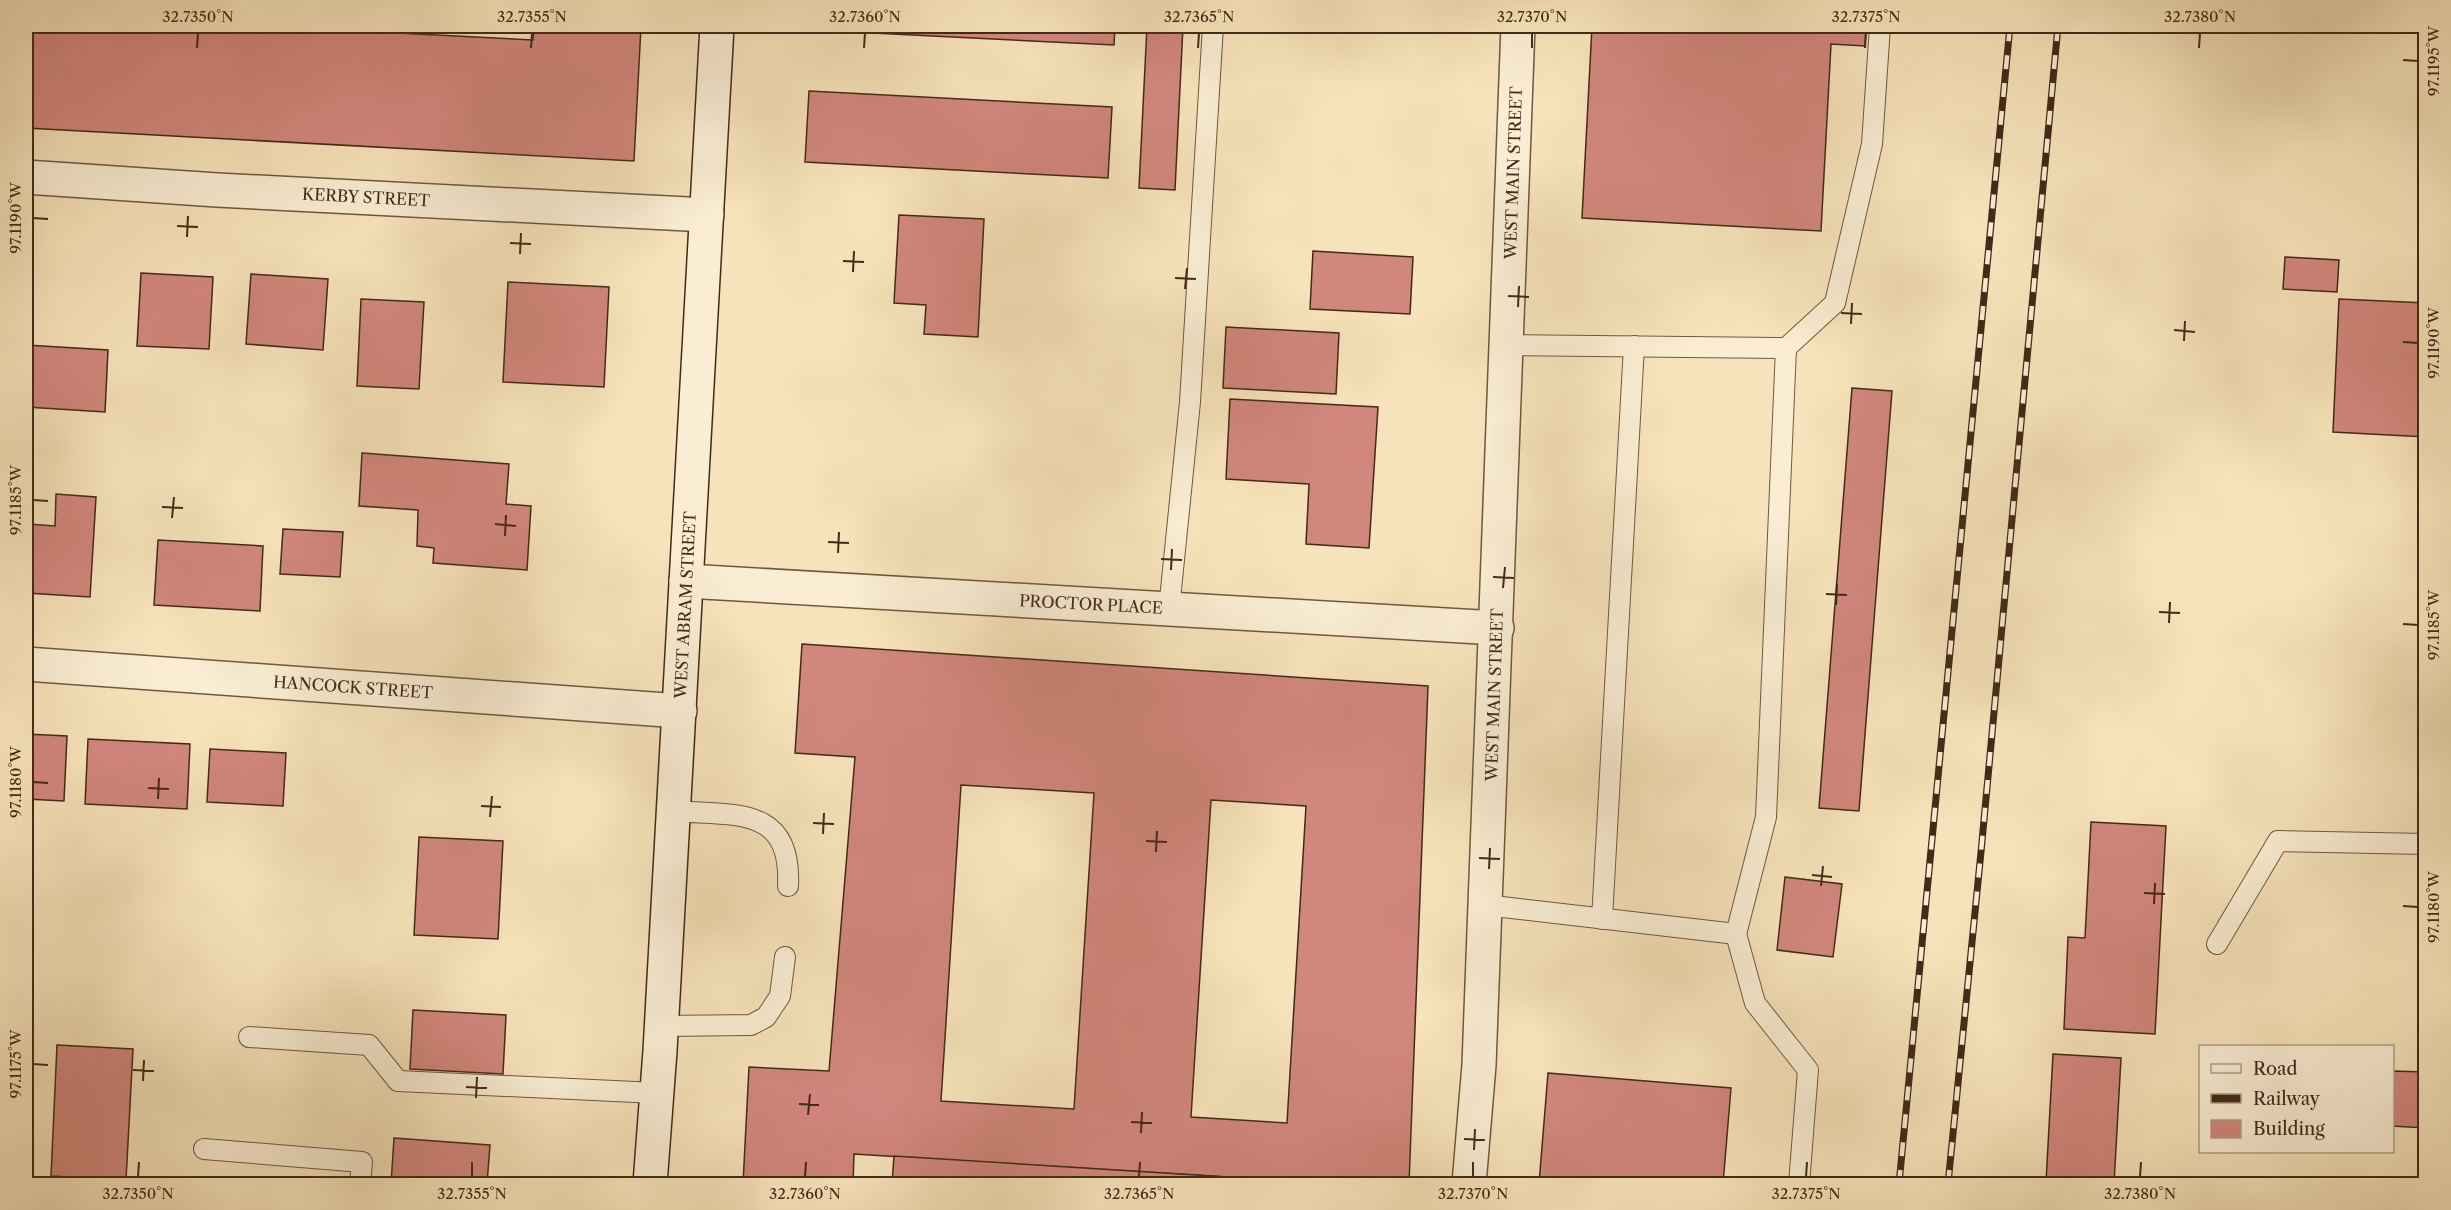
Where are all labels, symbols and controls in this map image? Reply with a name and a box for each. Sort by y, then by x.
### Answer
text: 32.7350°N [162,7,234,26]
text: 32.7355°N [497,7,567,26]
text: 32.7360°N [829,7,901,26]
text: 32.7365°N [1164,7,1234,26]
text: 32.7370°N [1497,7,1567,26]
text: 32.7375°N [1831,7,1901,26]
text: 32.7380°N [2164,7,2236,26]
text: 97.1195°W [2424,25,2443,96]
street label: WEST MAIN STREET [1500,86,1526,261]
text: 97.1190°W [6,182,25,254]
street label: KERBY STREET [301,184,431,210]
text: 97.1190°W [2424,307,2443,379]
text: 97.1185°W [6,464,25,535]
street label: WEST ABRAM STREET [670,511,700,700]
text: 97.1185°W [2424,589,2443,660]
street label: PROCTOR PLACE [1019,590,1163,618]
street label: WEST MAIN STREET [1481,608,1507,783]
street label: HANCOCK STREET [272,671,434,703]
text: 97.1180°W [6,746,25,818]
text: 97.1180°W [2424,871,2443,943]
text: 97.1175°W [6,1029,25,1098]
legend [2199,1045,2394,1153]
text: Road [2253,1058,2298,1080]
text: Railway [2253,1088,2321,1110]
text: Building [2253,1118,2325,1140]
text: 32.7350°N [102,1184,174,1203]
text: 32.7355°N [437,1184,507,1203]
text: 32.7360°N [769,1184,841,1203]
text: 32.7365°N [1104,1184,1174,1203]
text: 32.7370°N [1438,1184,1508,1203]
text: 32.7375°N [1771,1184,1841,1203]
text: 32.7380°N [2104,1184,2176,1203]

